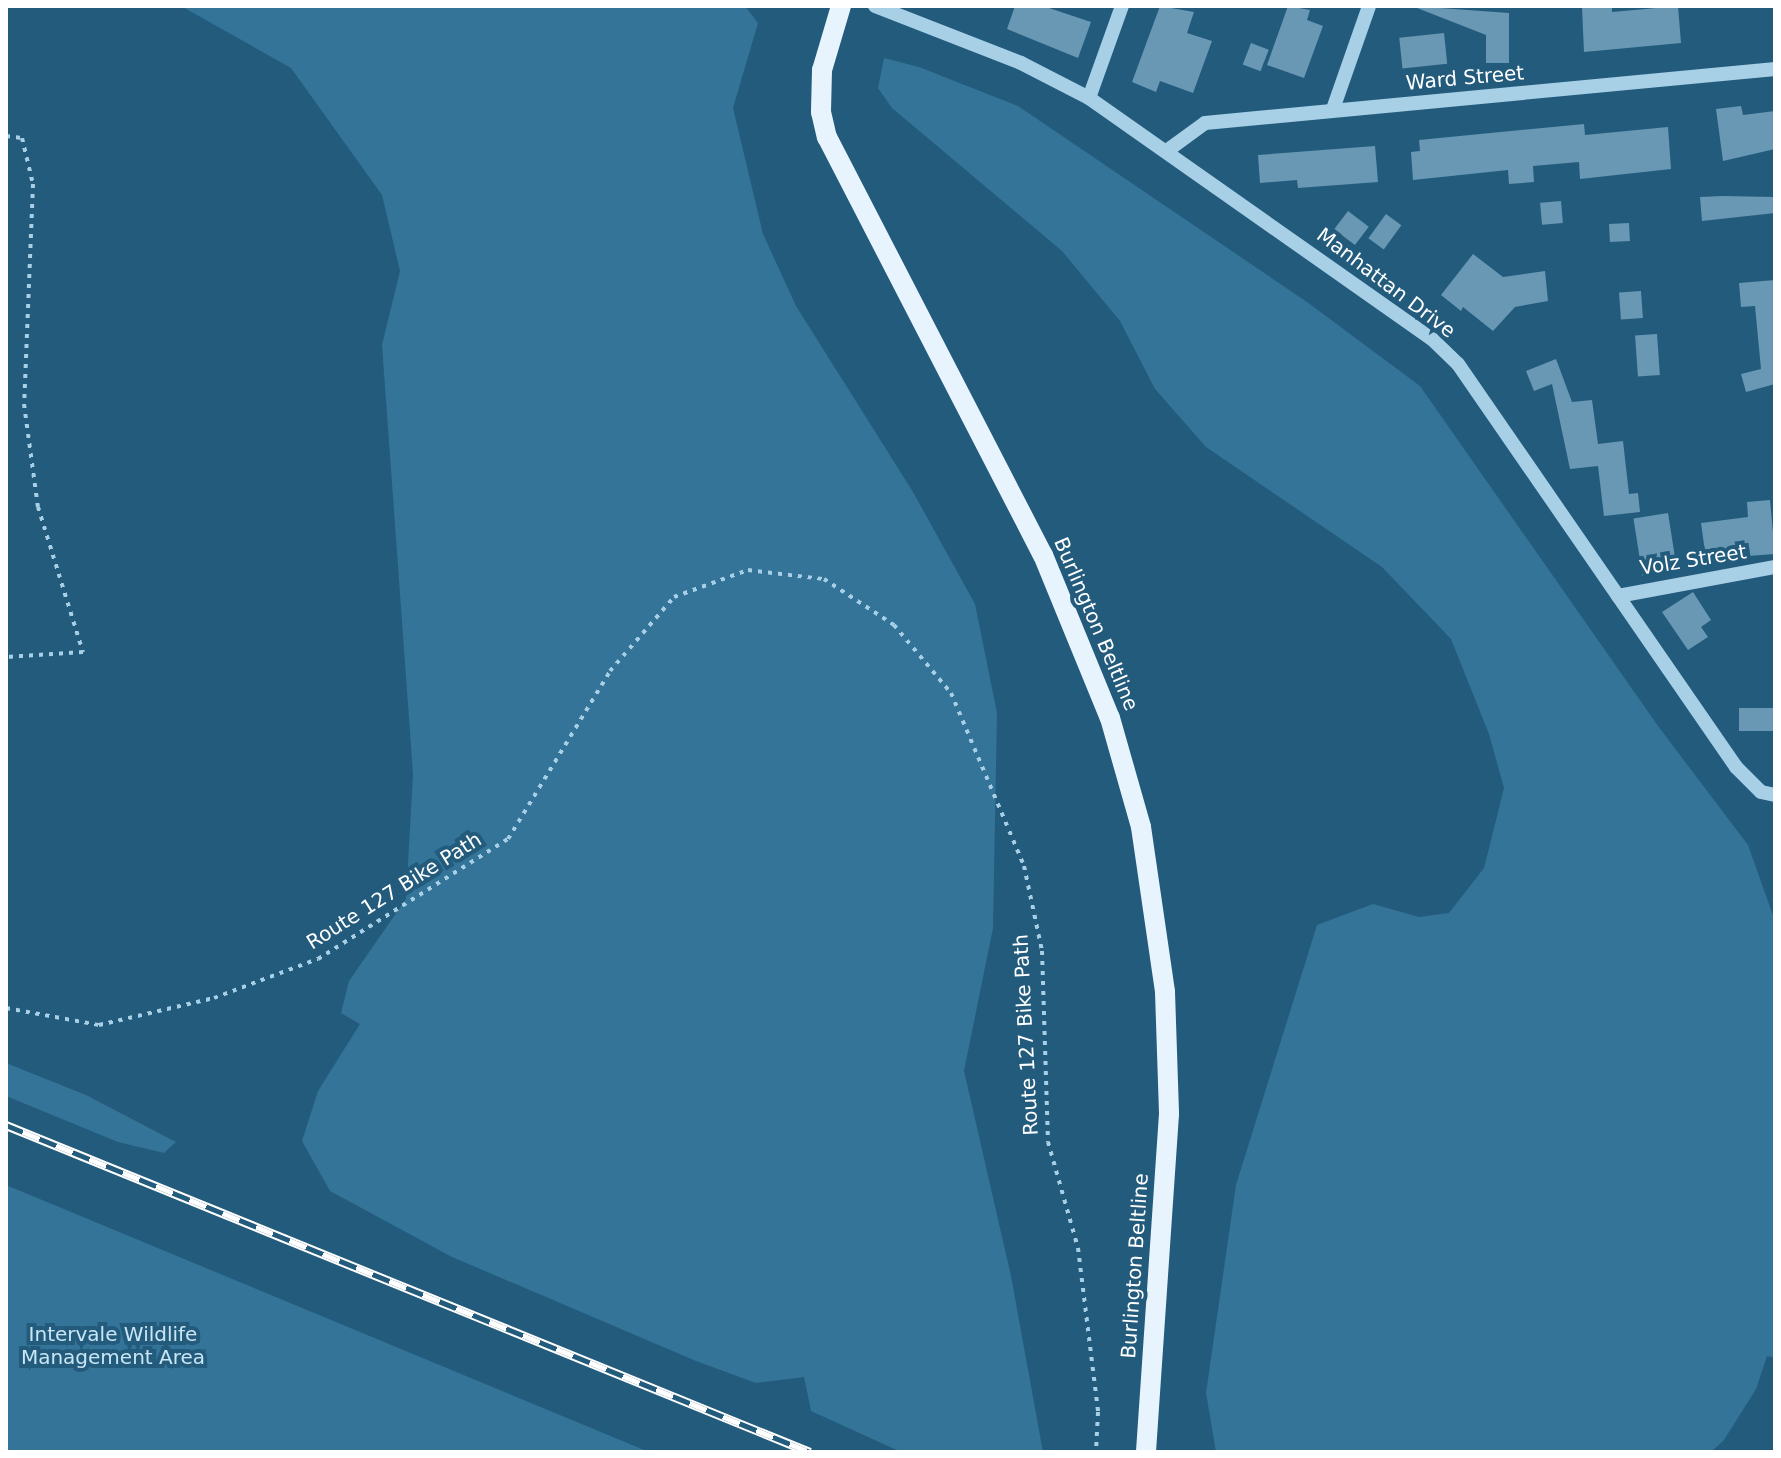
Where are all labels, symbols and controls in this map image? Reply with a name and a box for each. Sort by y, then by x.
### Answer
street label: Ward Street [1405,61,1525,95]
street label: Manhattan Drive [1312,223,1460,343]
street label: Burlington Beltline [1049,534,1143,714]
street label: Volz Street [1638,540,1748,580]
street label: Route 127 Bike Path [302,827,486,955]
street label: Route 127 Bike Path [1009,934,1043,1136]
street label: Burlington Beltline [1117,1173,1153,1359]
park label: Intervale Wildlife Management Area [21,1323,205,1370]

